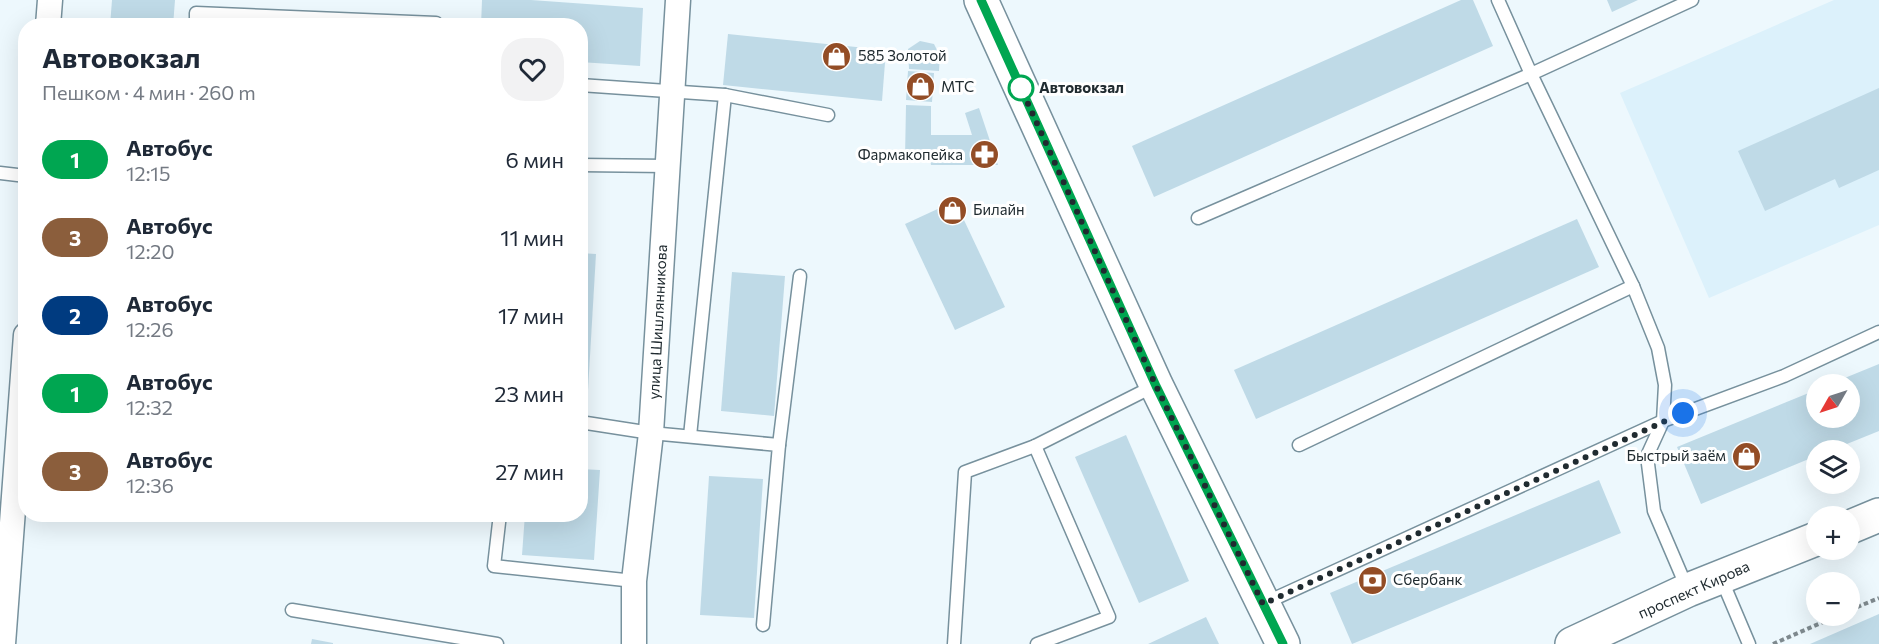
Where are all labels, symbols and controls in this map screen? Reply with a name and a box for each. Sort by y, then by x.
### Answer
button: heart [501,38,564,101]
text: Автовокзал [42,40,201,74]
shop icon: 585 Золотой [821,40,853,72]
place label: 585 Золотой [858,46,947,64]
shop icon: МТС [904,71,936,103]
marker: Автовокзал [1008,75,1034,101]
place label: МТС [941,77,974,95]
place label: Автовокзал [1039,78,1124,96]
text: Пешком · 4 мин · 260 m [42,80,256,104]
text: Автобус [126,134,213,161]
pharmacy icon: Фармакопейка [968,139,1000,171]
place label: Фармакопейка [858,145,963,163]
text: 6 мин [506,146,564,173]
text: 1 [70,147,80,172]
text: 12:15 [126,161,170,185]
shop icon: Билайн [936,194,968,226]
place label: Билайн [973,200,1025,218]
text: Автобус [126,212,213,239]
text: 11 мин [500,224,564,251]
text: 3 [69,225,81,250]
text: 12:20 [126,239,174,263]
street label: улица Шишлянникова [644,244,670,400]
text: Автобус [126,290,213,317]
text: 17 мин [498,302,564,329]
text: 2 [69,303,81,328]
text: 12:26 [126,317,174,341]
text: Автобус [126,368,213,395]
north arrow [1806,374,1860,428]
map controls [1806,374,1860,626]
text: 23 мин [494,380,564,407]
text: 1 [70,381,80,406]
text: 12:32 [126,395,173,419]
your location [1668,398,1698,428]
shop icon: Быстрый заём [1731,440,1763,472]
button: layers [1806,440,1860,494]
text: Автобус [126,446,213,473]
place label: Быстрый заём [1627,446,1726,464]
text: 27 мин [495,458,564,485]
text: 3 [69,459,81,484]
text: 12:36 [126,473,174,497]
button: + [1806,506,1860,560]
street label: проспект Кирова [1635,556,1752,622]
bank icon: Сбербанк [1356,564,1388,596]
place label: Сбербанк [1393,570,1463,588]
button: − [1806,572,1860,626]

